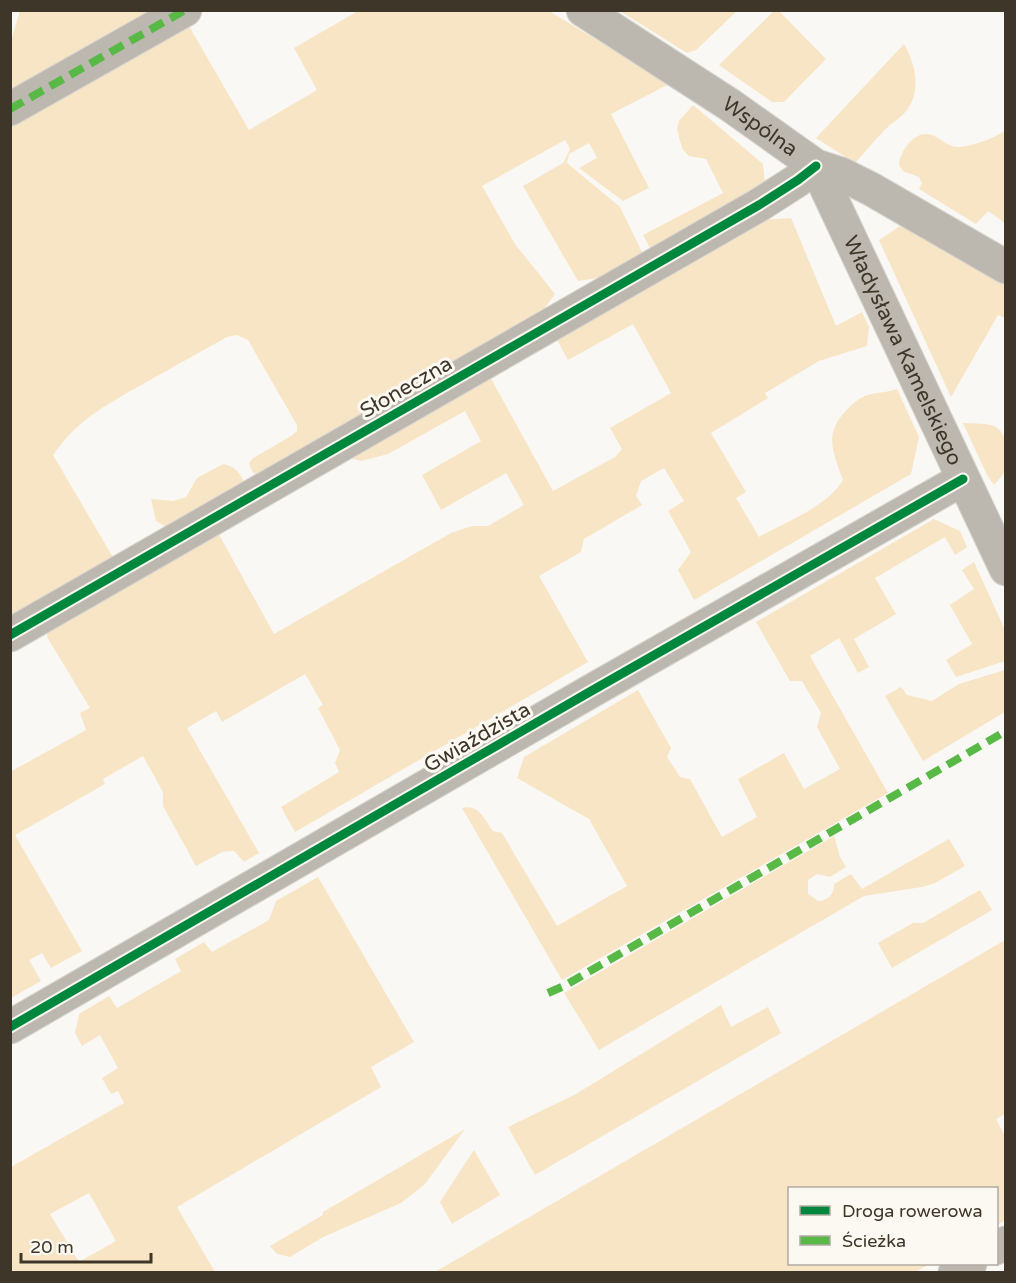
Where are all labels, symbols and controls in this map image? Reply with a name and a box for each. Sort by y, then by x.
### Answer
street label: Wspólna [717,92,802,162]
street label: Władysława Kamelskiego [838,232,967,470]
street label: Słoneczna [356,351,457,424]
street label: Gwiaździsta [420,697,535,778]
legend [788,1187,998,1265]
text: Droga rowerowa [842,1200,983,1222]
scale bar [21,1226,152,1264]
text: Ścieżka [842,1230,906,1252]
text: 20 m [30,1236,74,1258]

